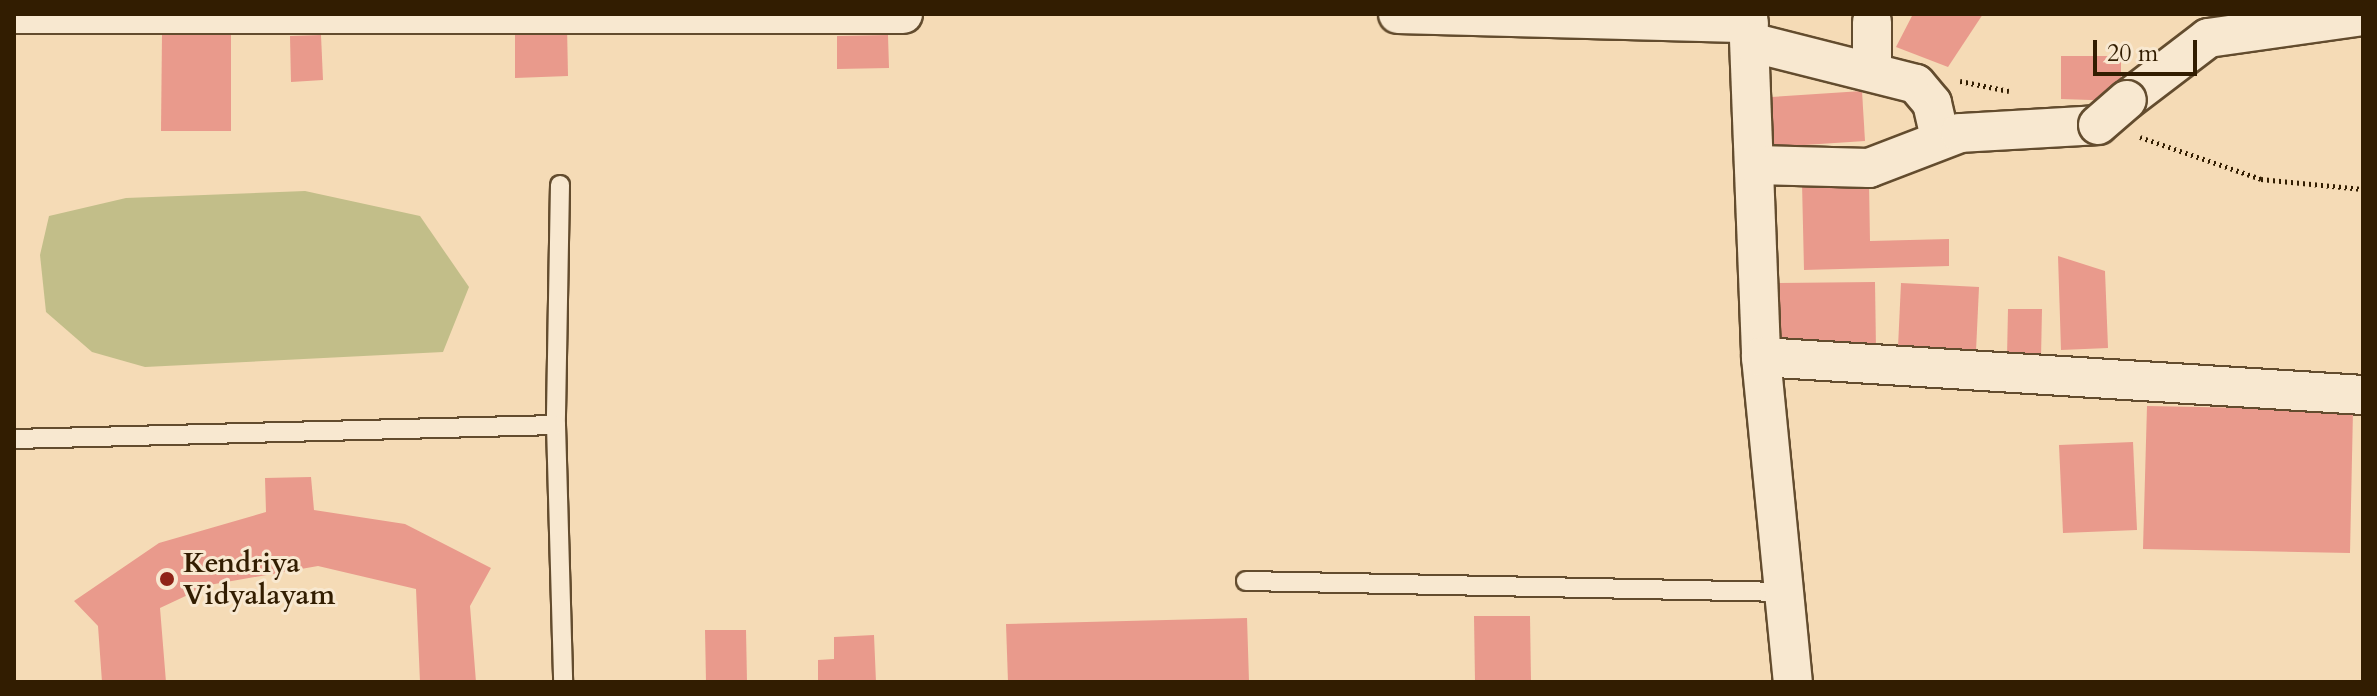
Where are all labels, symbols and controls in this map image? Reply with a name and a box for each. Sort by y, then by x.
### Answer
scale bar [2097,24,2201,74]
text: 20 m [2107,37,2158,70]
place label: Kendriya Vidyalayam [183,546,335,612]
marker: Kendriya Vidyalayam [158,570,176,588]

